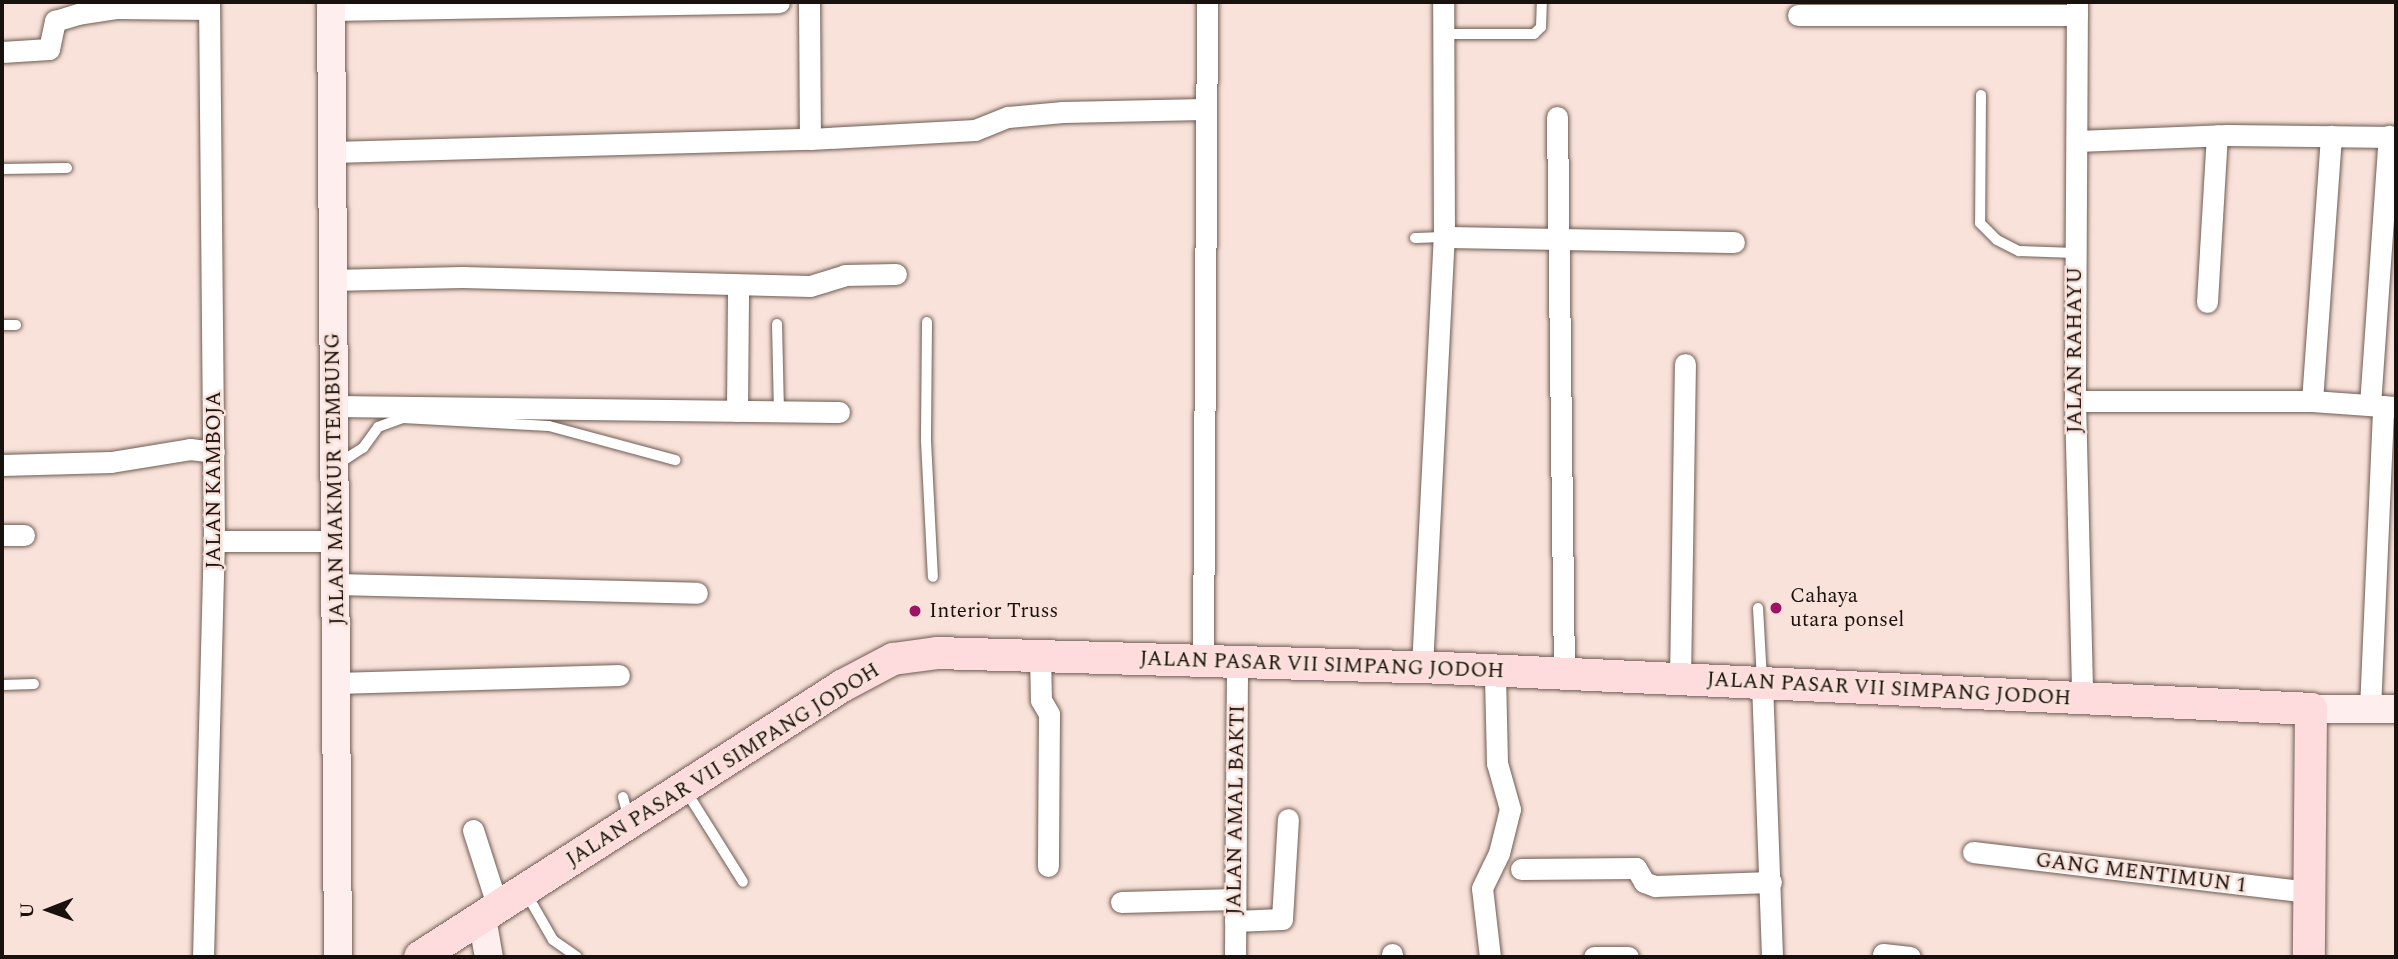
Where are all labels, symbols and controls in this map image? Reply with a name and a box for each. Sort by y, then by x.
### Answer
street label: JALAN RAHAYU [2062,267,2088,433]
street label: JALAN MAKMUR TEMBUNG [320,333,350,625]
street label: JALAN KAMBOJA [201,391,227,569]
place label: Cahaya utara ponsel [1790,583,1905,633]
place label: Interior Truss [929,598,1058,624]
marker: Cahaya utara ponsel [1768,600,1784,616]
marker: Interior Truss [907,603,923,619]
street label: JALAN PASAR VII SIMPANG JODOH [1139,646,1505,684]
street label: JALAN PASAR VII SIMPANG JODOH [562,658,884,872]
street label: JALAN PASAR VII SIMPANG JODOH [1706,667,2072,711]
street label: JALAN AMAL BAKTI [1222,705,1250,915]
street label: GANG MENTIMUN 1 [2034,848,2248,898]
north arrow [14,875,84,945]
text: U [13,902,42,919]

